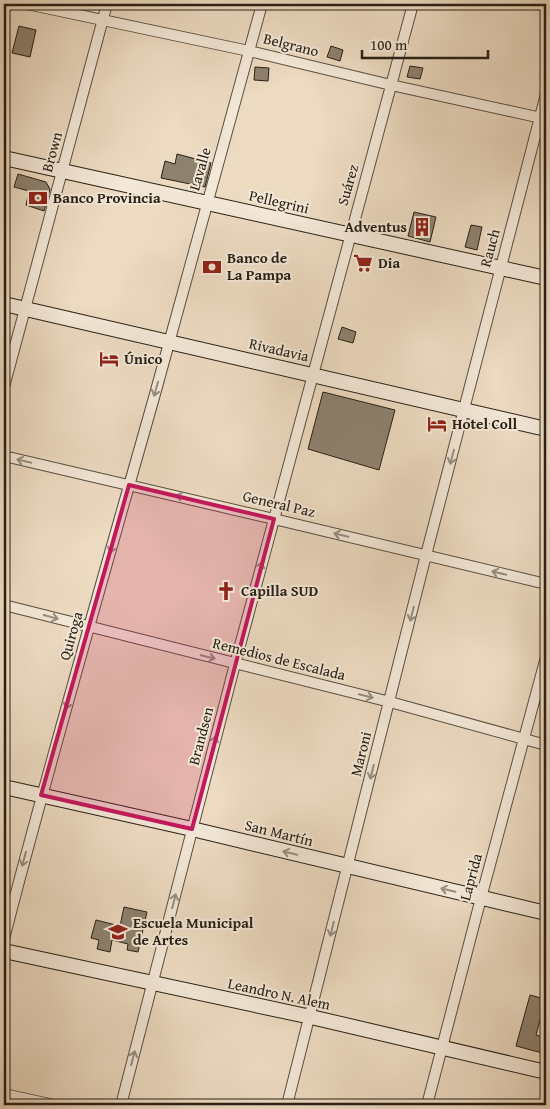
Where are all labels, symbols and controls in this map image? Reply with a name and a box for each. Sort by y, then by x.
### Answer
street label: Belgrano [261,28,321,62]
scale bar [362,28,489,60]
text: 100 m [370,34,408,55]
street label: Brown [36,129,67,174]
street label: Lavalle [183,145,216,193]
street label: Suárez [332,161,364,208]
street label: Pellegrini [247,184,311,219]
bank icon: Banco Provincia [27,187,49,209]
place label: Banco Provincia [53,187,161,208]
place label: Adventus [345,216,407,237]
building icon: Adventus [411,216,433,238]
street label: Rauch [474,226,505,269]
place label: Banco de La Pampa [227,247,292,285]
supermarket icon: Dia [352,252,374,274]
place label: Dia [378,252,400,273]
bank icon: Banco de La Pampa [201,256,223,278]
street label: Rivadavia [247,332,311,367]
hotel icon: Único [98,348,120,370]
place label: Único [124,348,163,369]
one-way arrow [150,381,160,397]
hotel icon: Hotel Coll [426,413,448,435]
place label: Hotel Coll [452,413,517,434]
one-way arrow [447,448,457,464]
one-way arrow [17,456,33,465]
street label: General Paz [241,485,318,522]
one-way arrow [175,492,191,501]
one-way arrow [333,530,349,539]
one-way arrow [106,537,116,553]
one-way arrow [256,562,266,578]
one-way arrow [491,568,507,577]
church icon: Capilla SUD [215,580,237,602]
place label: Capilla SUD [241,580,319,601]
one-way arrow [407,606,416,622]
street label: Quiroga [54,609,87,663]
one-way arrow [42,613,58,623]
street label: Remedios de Escalada [211,632,348,685]
one-way arrow [200,653,216,662]
one-way arrow [358,692,374,701]
one-way arrow [62,694,72,710]
street label: Brandsen [183,704,219,767]
street label: Maroni [345,729,376,779]
one-way arrow [210,736,219,752]
one-way arrow [367,763,376,779]
street label: San Martín [243,814,316,851]
one-way arrow [282,848,298,857]
one-way arrow [19,850,29,866]
street label: Laprida [454,851,487,903]
one-way arrow [440,885,456,894]
one-way arrow [169,893,179,909]
place label: Escuela Municipal de Artes [133,912,254,950]
school or university icon: Escuela Municipal de Artes [107,921,129,943]
one-way arrow [327,921,337,937]
street label: Leandro N. Alem [226,972,333,1015]
one-way arrow [129,1051,138,1067]

